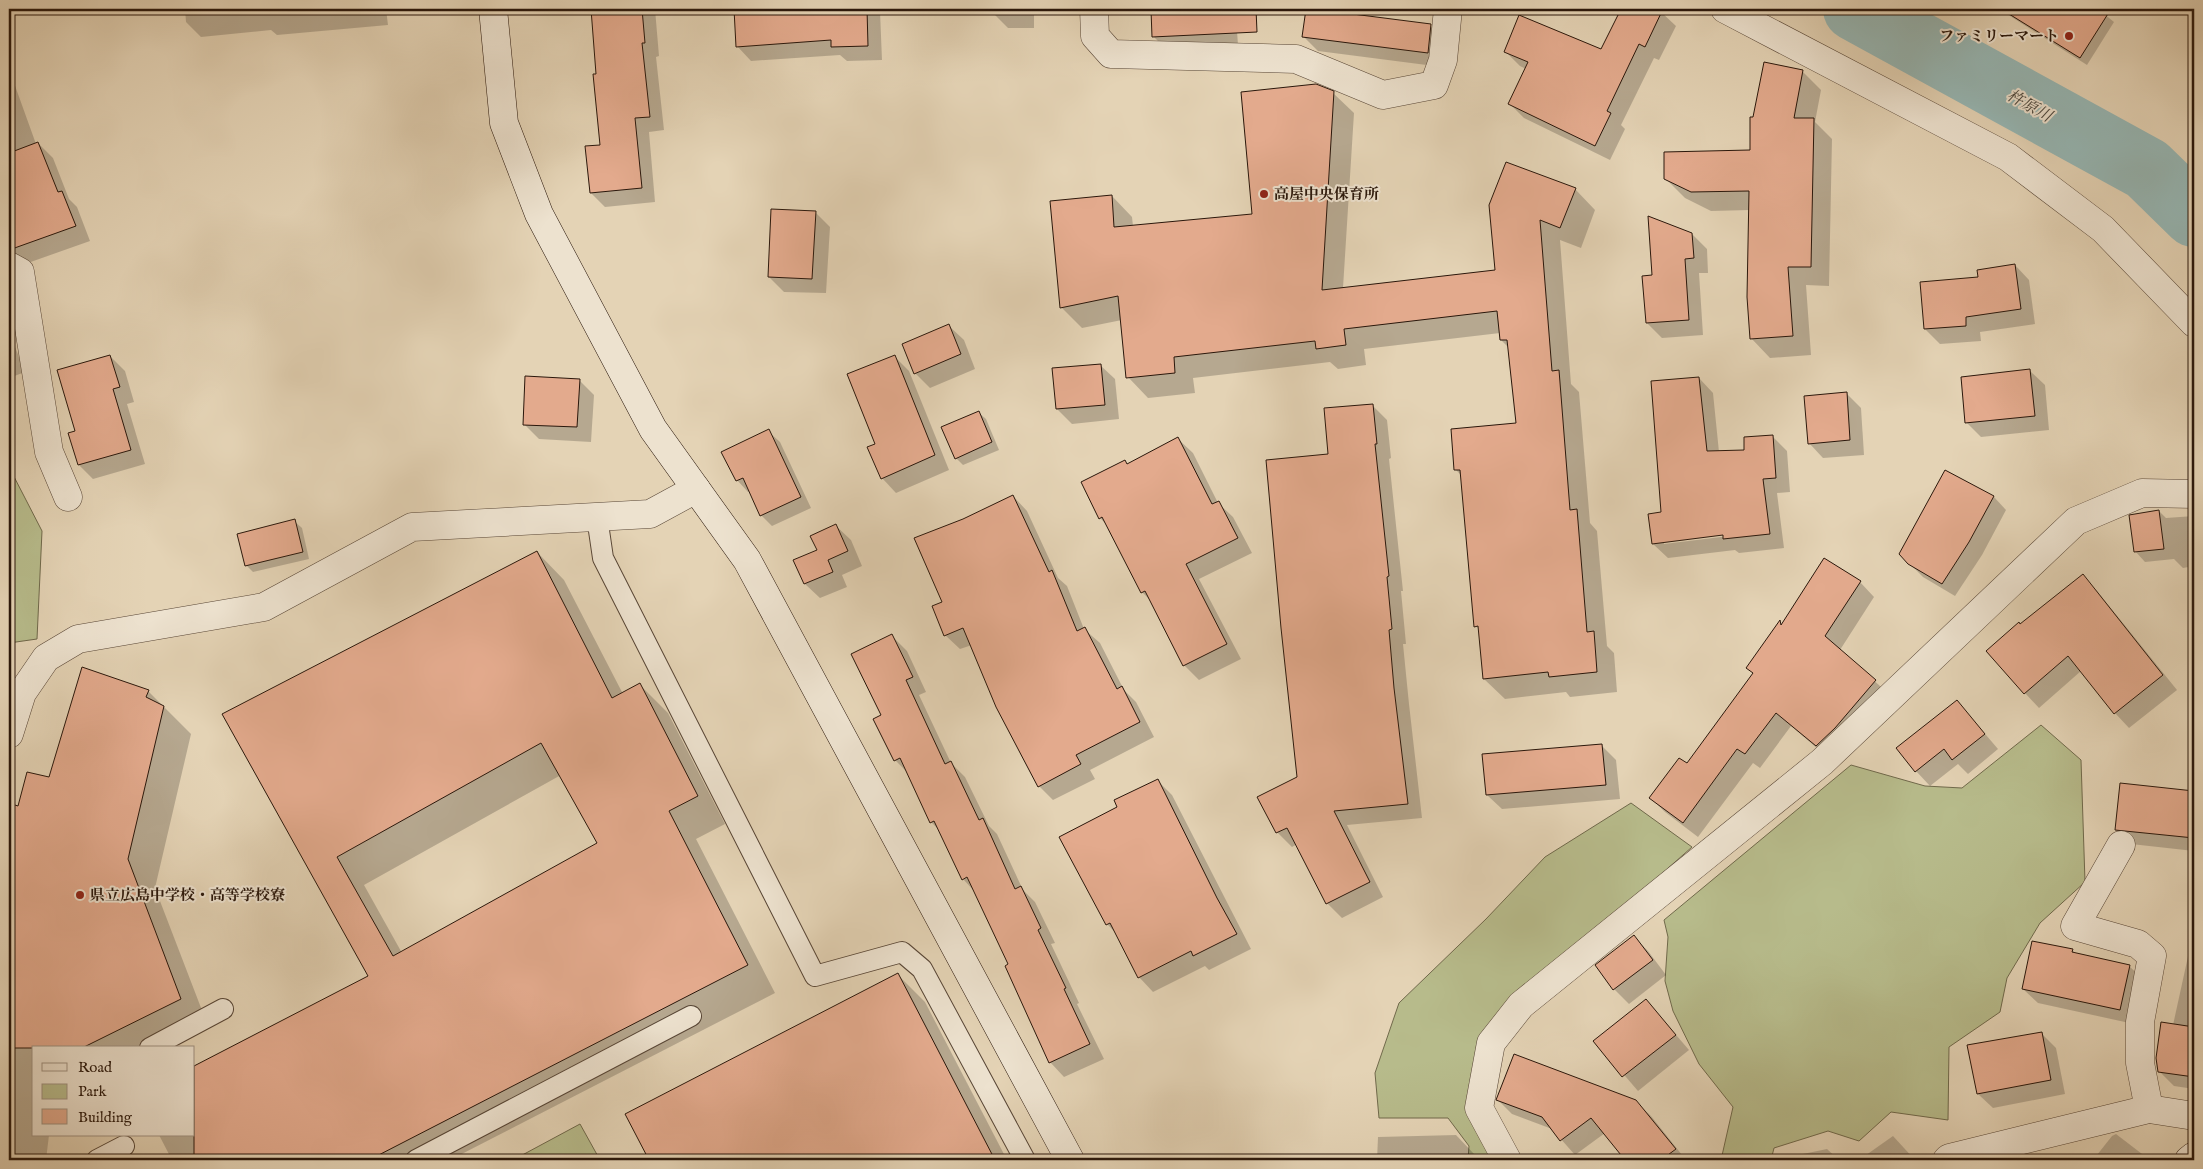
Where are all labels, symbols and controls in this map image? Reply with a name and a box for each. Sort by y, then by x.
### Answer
place label: ファミリーマート [1939,27,2059,46]
marker: ファミリーマート [2063,30,2075,42]
water label: 杵原川 [2003,86,2057,128]
place label: 高屋中央保育所 [1274,185,1379,204]
marker: 高屋中央保育所 [1258,188,1270,200]
place label: 県立広島中学校・高等学校寮 [90,886,285,905]
marker: 県立広島中学校・高等学校寮 [74,889,86,901]
legend [32,1046,195,1136]
text: Road [78,1058,113,1077]
text: Park [78,1082,108,1101]
text: Building [78,1108,133,1127]

